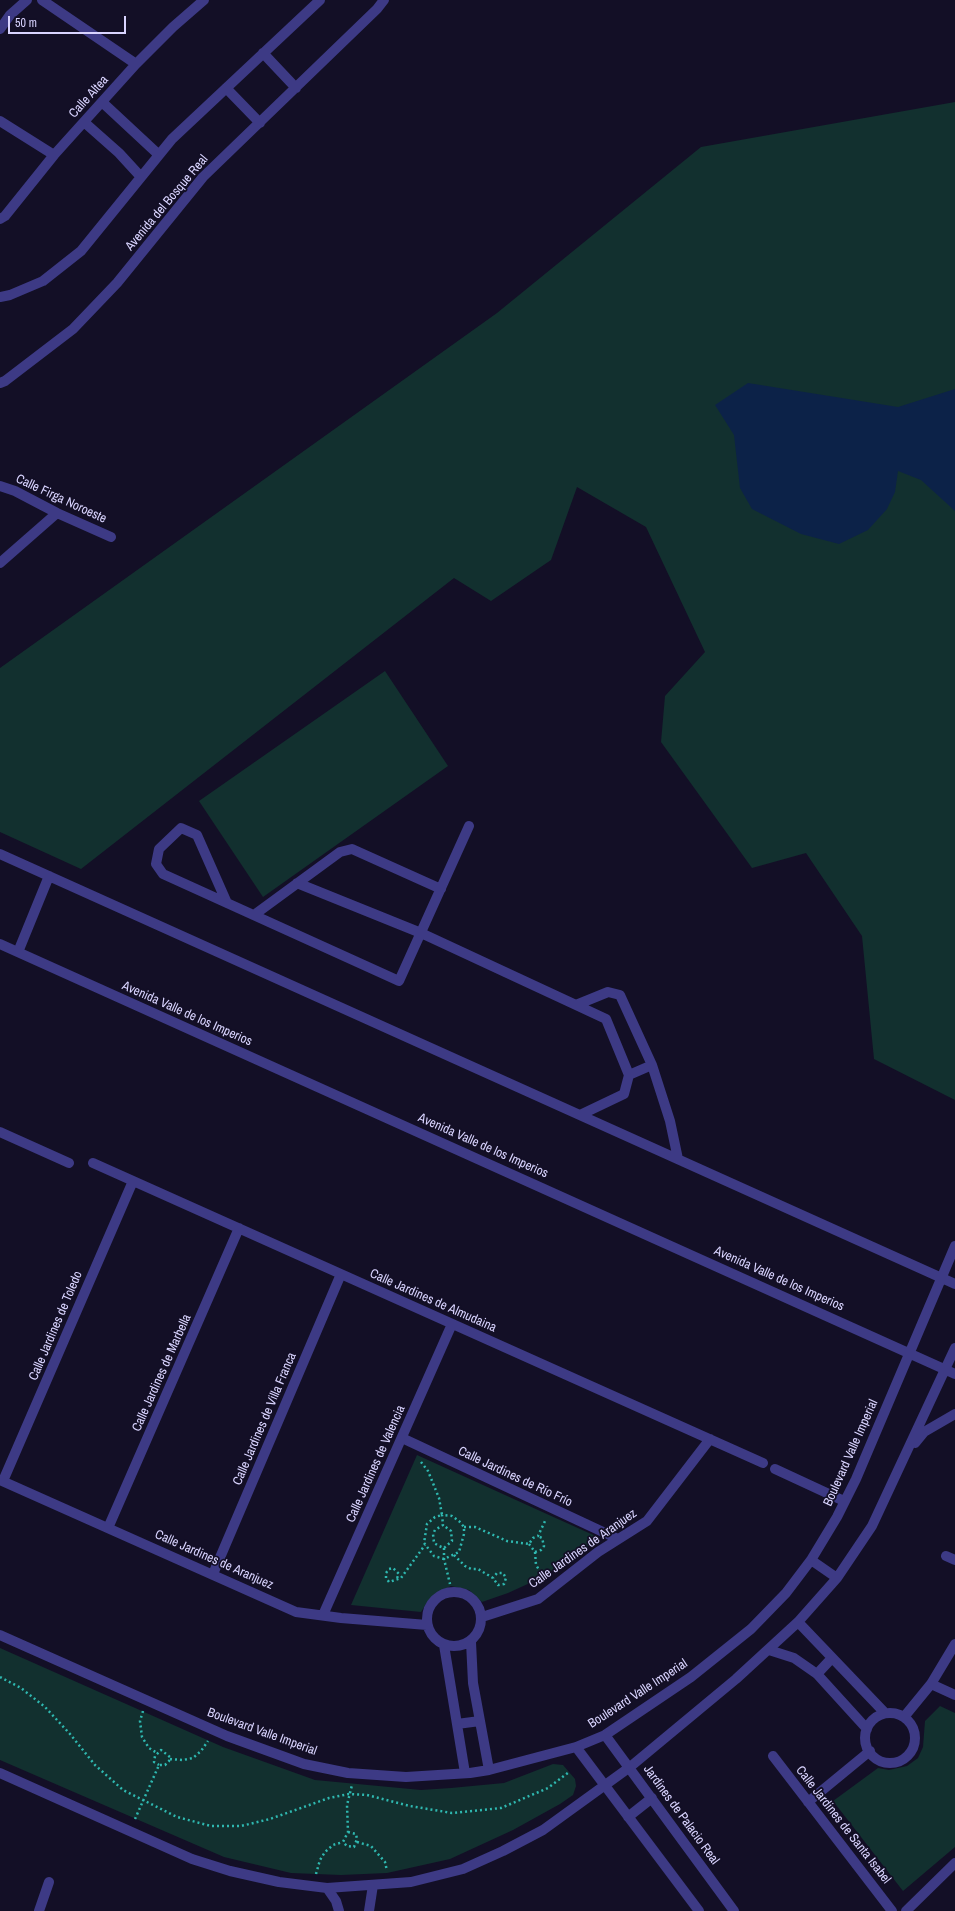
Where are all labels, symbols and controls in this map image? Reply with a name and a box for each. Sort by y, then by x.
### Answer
scale bar [10,8,128,34]
text: 50 m [15,15,37,31]
street label: Calle Altea [66,73,112,121]
street label: Avenida del Bosque Real [122,152,212,254]
street label: Calle Firga Noroeste [13,471,109,527]
street label: Avenida Valle de los Imperios [120,978,254,1050]
street label: Avenida Valle de los Imperios [416,1110,550,1182]
street label: Avenida Valle de los Imperios [712,1243,846,1315]
street label: Calle Jardines de Almudaina [367,1266,499,1336]
street label: Calle Jardines de Toledo [26,1269,86,1383]
street label: Calle Jardines de Marbella [129,1312,195,1434]
street label: Calle Jardines de Villa Franca [230,1350,300,1488]
street label: Boulevard Valle Imperial [820,1397,882,1509]
street label: Calle Jardines de Valencia [343,1403,409,1525]
street label: Calle Jardines de Río Frío [455,1444,575,1510]
street label: Calle Jardines de Aranjuez [526,1506,640,1592]
street label: Calle Jardines de Aranjuez [152,1527,276,1593]
street label: Boulevard Valle Imperial [585,1656,691,1732]
street label: Boulevard Valle Imperial [205,1705,319,1759]
street label: Jardines de Palacio Real [640,1762,722,1868]
street label: Calle Jardines de Santa Isabel [792,1763,894,1887]

